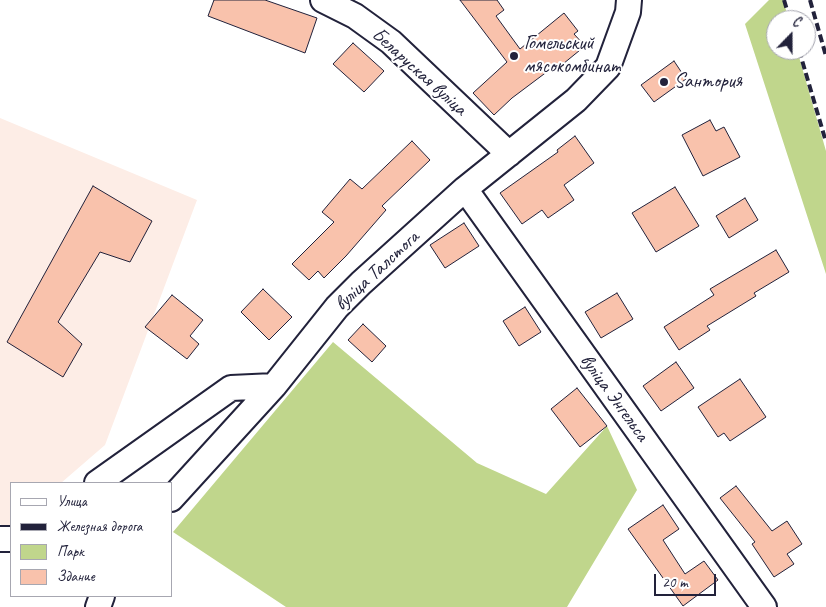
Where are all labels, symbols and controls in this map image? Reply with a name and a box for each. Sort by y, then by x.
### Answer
north arrow [766,10,816,60]
text: С [790,12,803,31]
street label: Беларуская вуліца [366,23,472,121]
place label: Гомельский мясокомбинат [524,32,620,79]
marker: Гомельский мясокомбинат [508,50,520,62]
place label: Sантория [674,70,742,94]
marker: Sантория [658,76,670,88]
street label: вуліца Талстога [330,226,424,316]
street label: вуліца Энгельса [574,350,654,446]
legend [10,482,172,597]
text: Улица [57,492,87,511]
text: Железная дорога [57,517,142,536]
text: Парк [57,542,84,561]
scale bar [656,564,718,596]
text: Здание [57,567,95,586]
text: 20 m [662,573,688,592]

